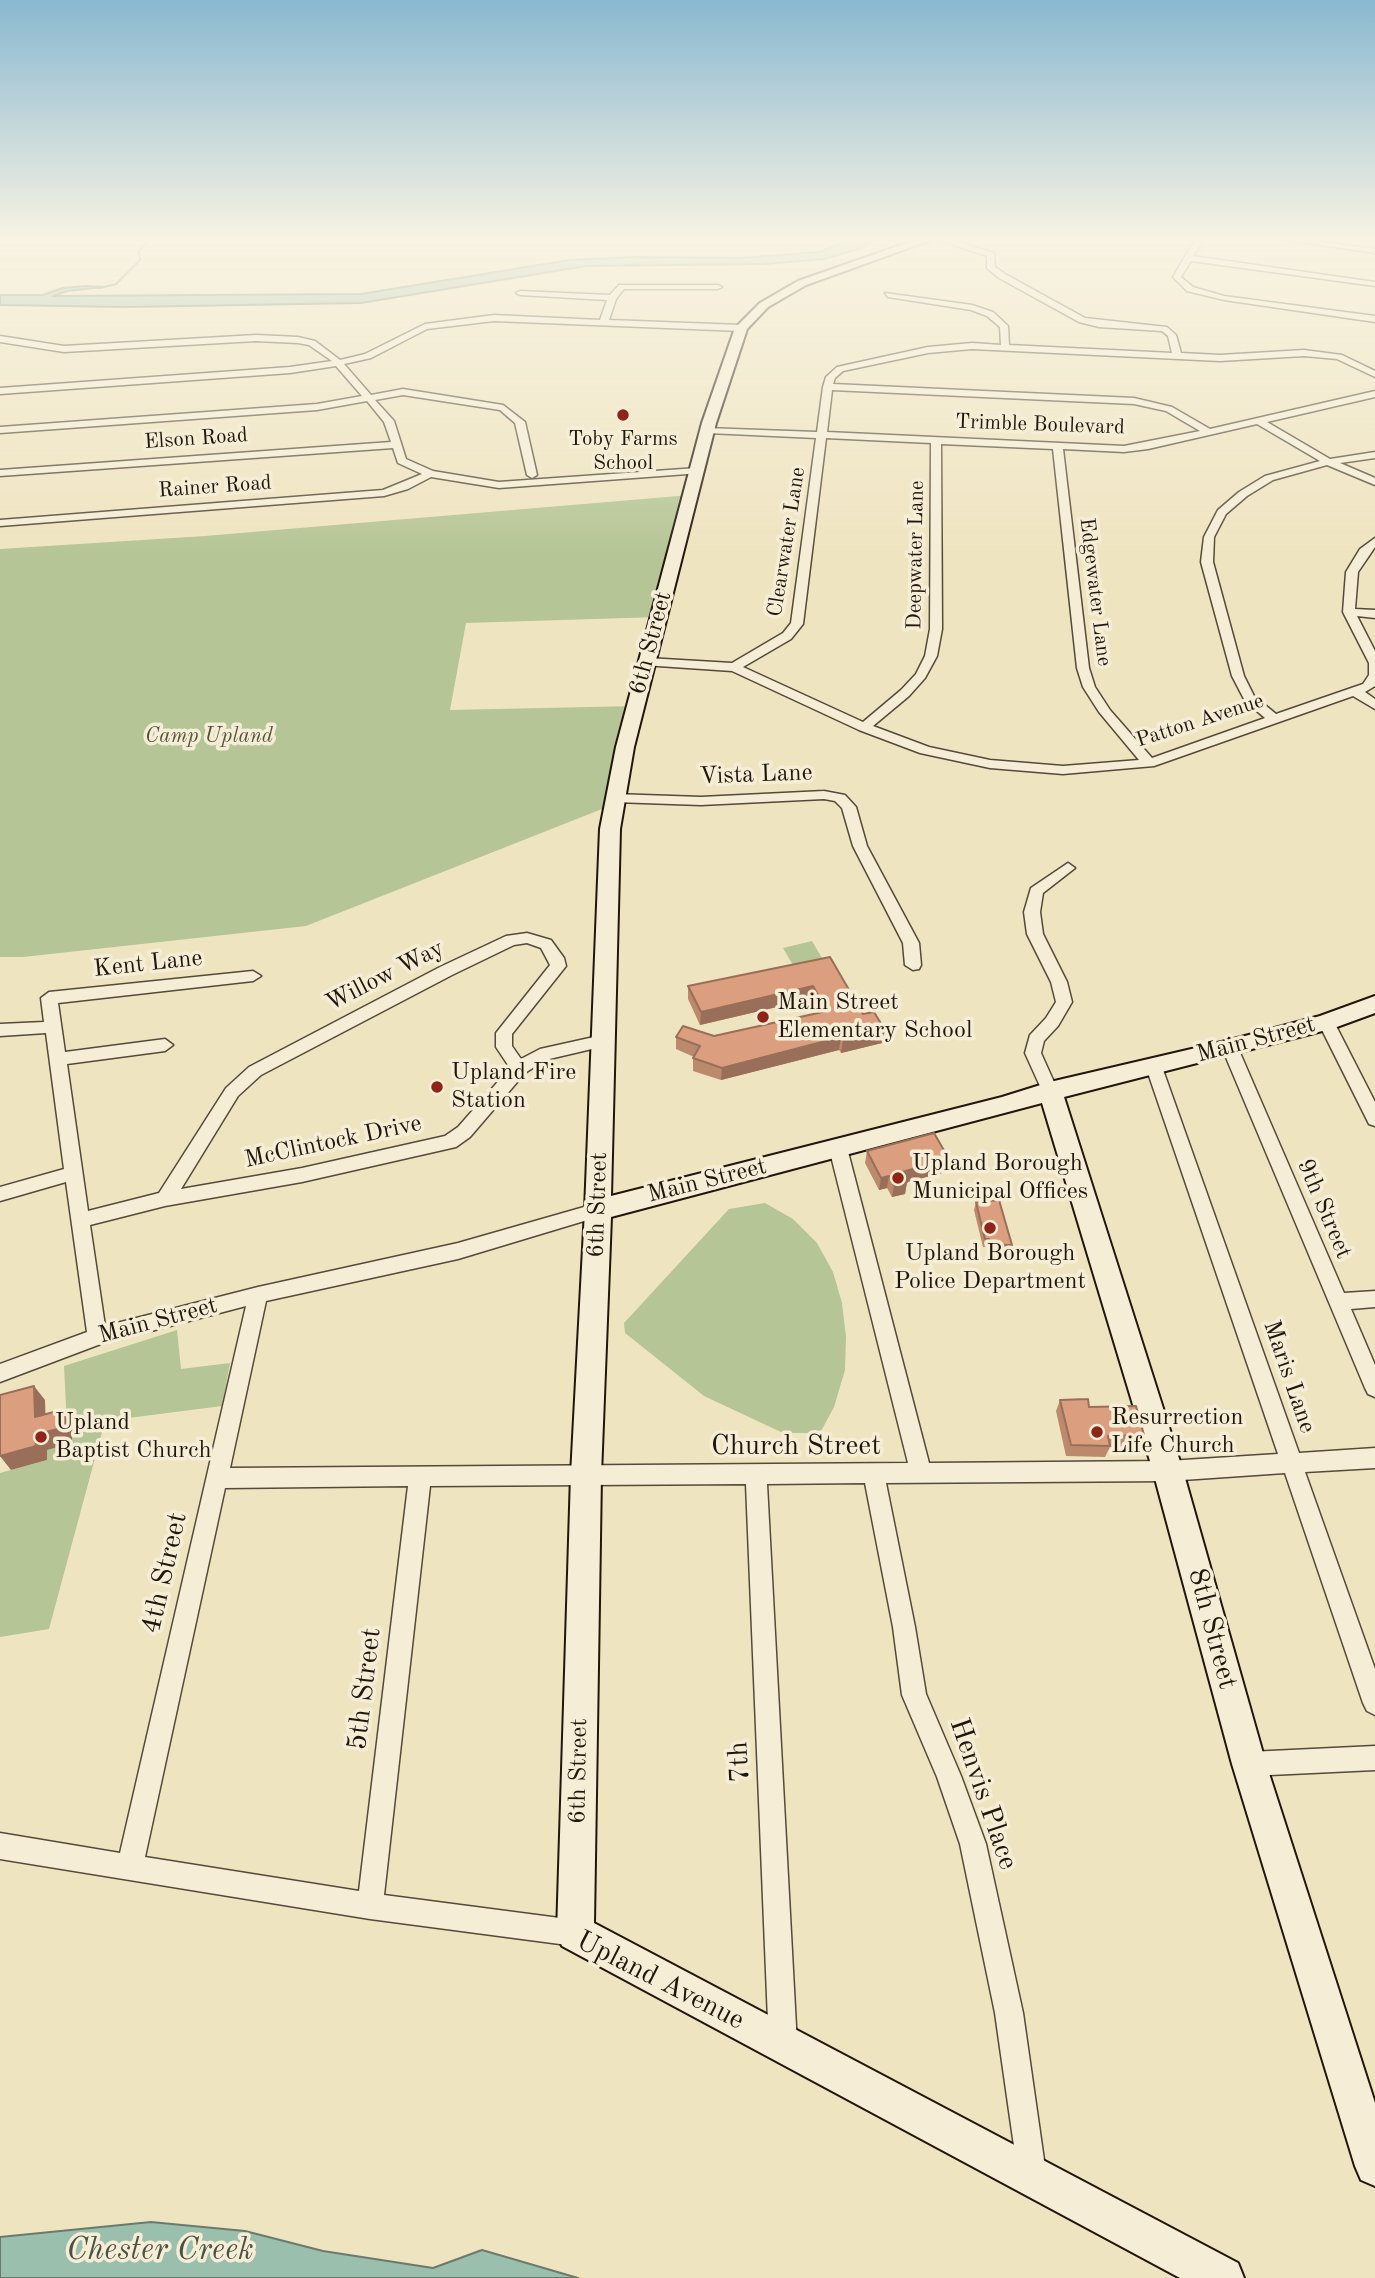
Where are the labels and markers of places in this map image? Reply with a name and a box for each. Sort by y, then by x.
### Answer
marker: Toby Farms School [615,407,631,423]
place label: Toby Farms School [568,426,678,476]
place label: Main Street Elementary School [777,989,972,1045]
marker: Main Street Elementary School [755,1009,771,1025]
place label: Upland Fire Station [451,1059,576,1115]
marker: Upland Fire Station [429,1079,445,1095]
place label: Upland Borough Municipal Offices [912,1150,1088,1206]
marker: Upland Borough Municipal Offices [890,1170,906,1186]
marker: Upland Borough Police Department [982,1220,998,1236]
place label: Upland Borough Police Department [894,1240,1086,1296]
place label: Resurrection Life Church [1111,1404,1243,1460]
place label: Upland Baptist Church [55,1409,212,1465]
marker: Resurrection Life Church [1089,1424,1105,1440]
marker: Upland Baptist Church [33,1429,49,1445]

